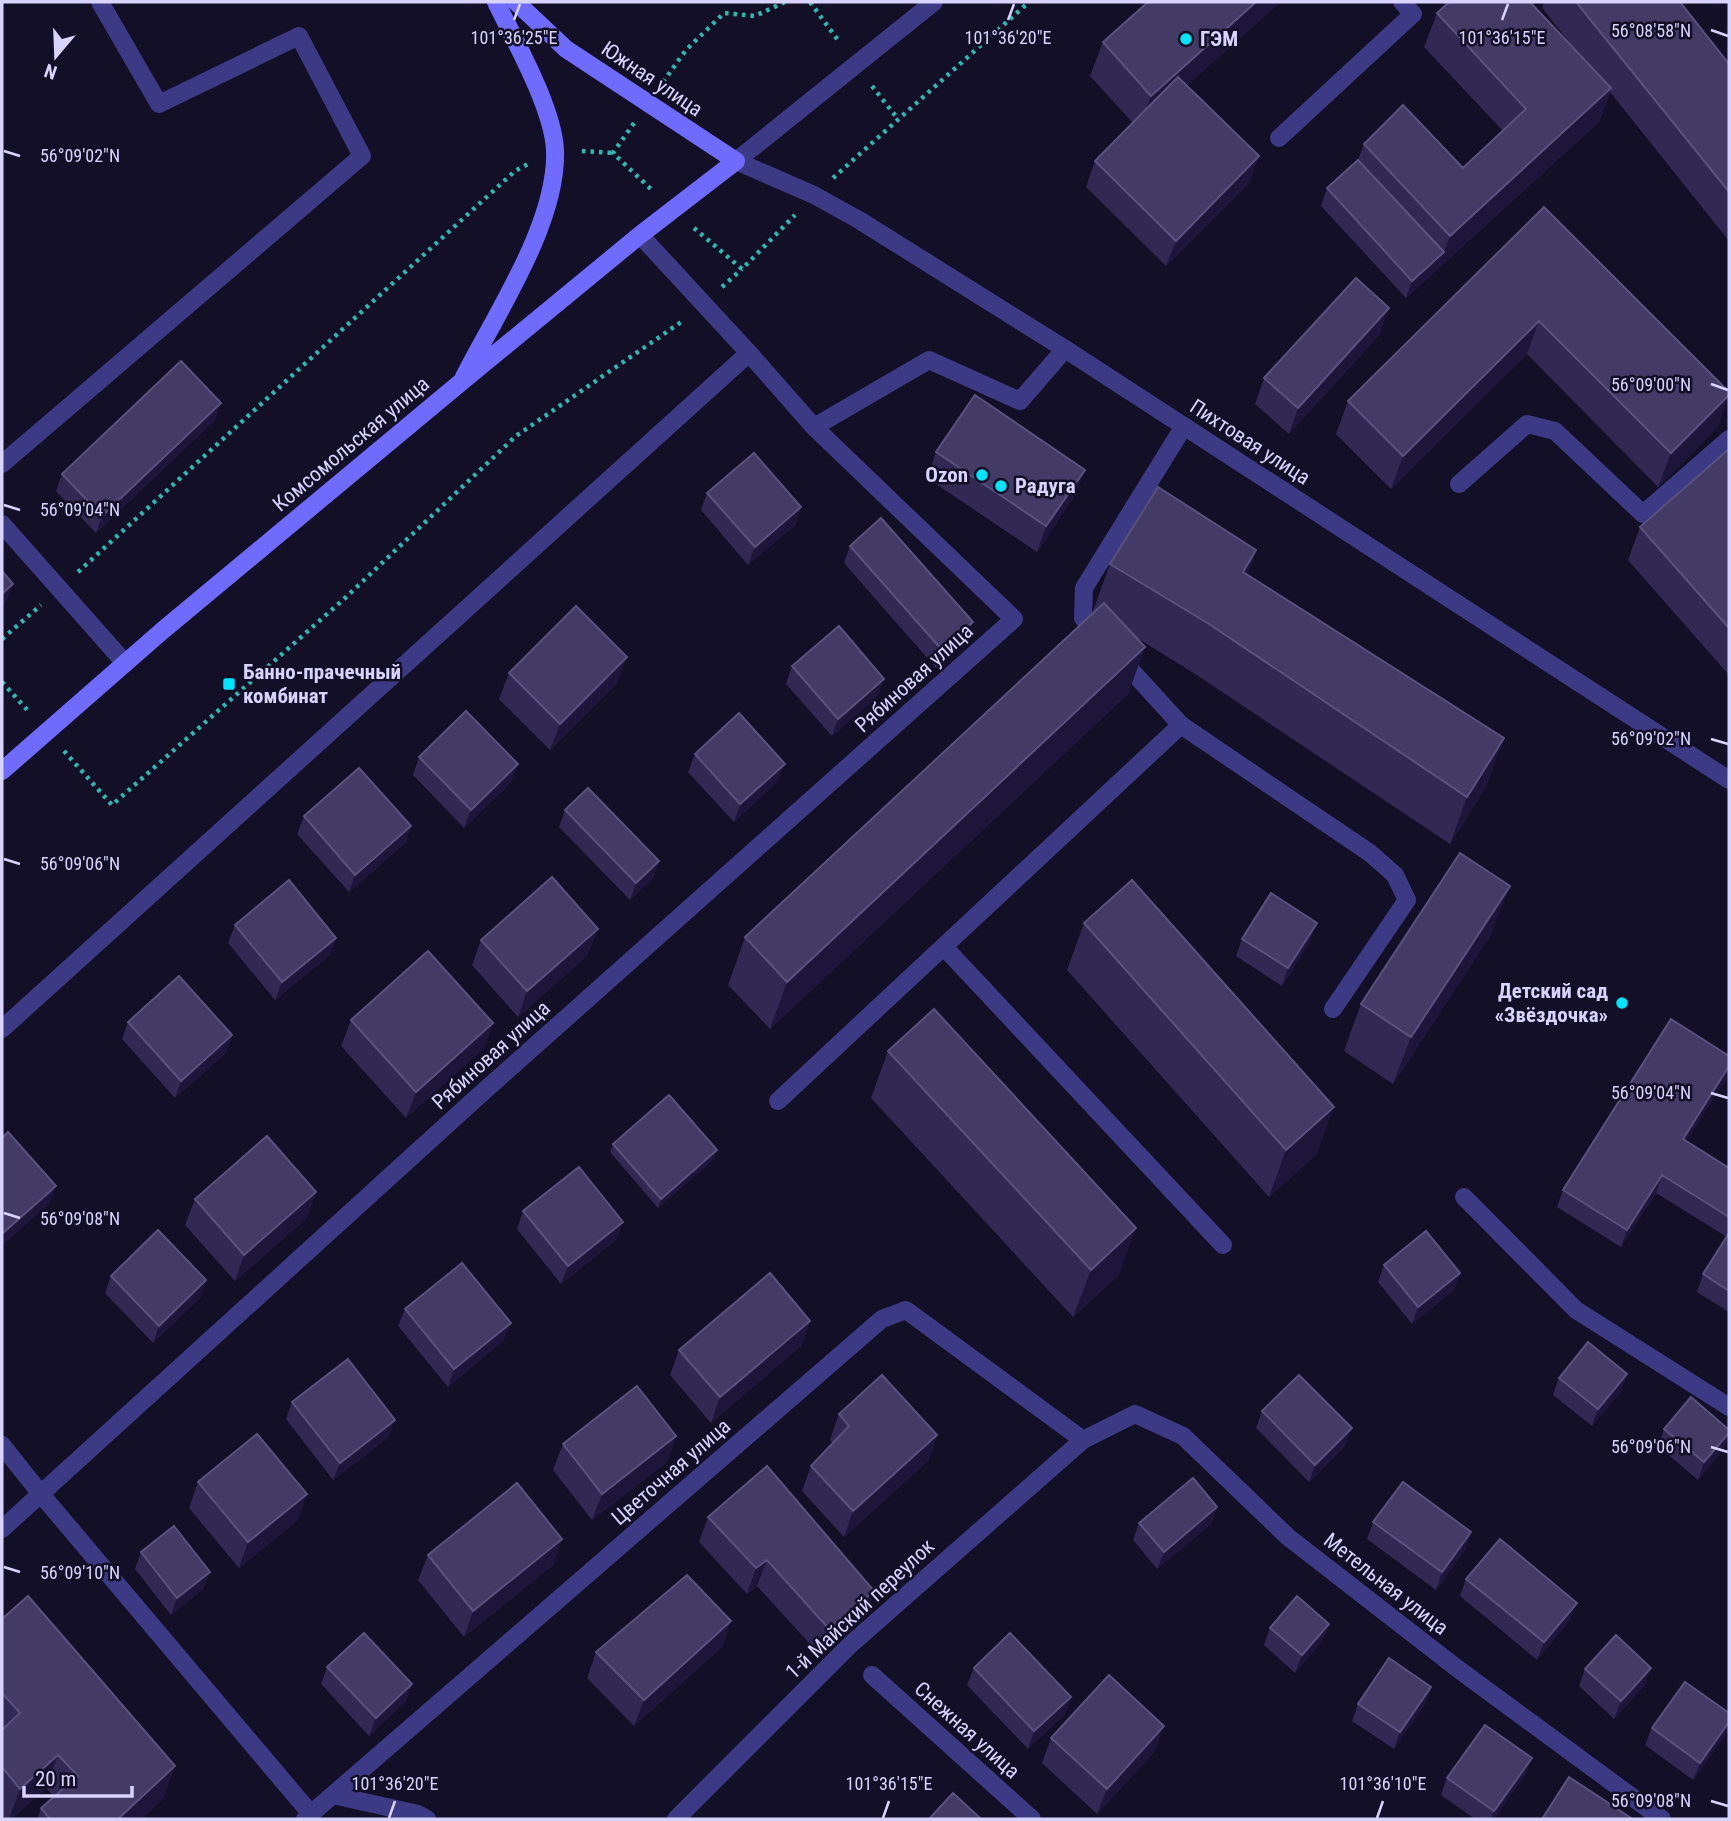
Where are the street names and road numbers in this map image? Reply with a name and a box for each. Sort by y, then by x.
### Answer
street label: Южная улица [597,36,707,122]
street label: Комсомольская улица [268,372,434,516]
street label: Пихтовая улица [1185,394,1315,490]
street label: Рябиновая улица [850,619,978,737]
street label: Рябиновая улица [427,996,555,1114]
street label: Цветочная улица [607,1414,735,1530]
street label: Метельная улица [1319,1528,1453,1640]
street label: 1-й Майский переулок [781,1534,939,1684]
street label: Снежная улица [910,1677,1024,1783]

